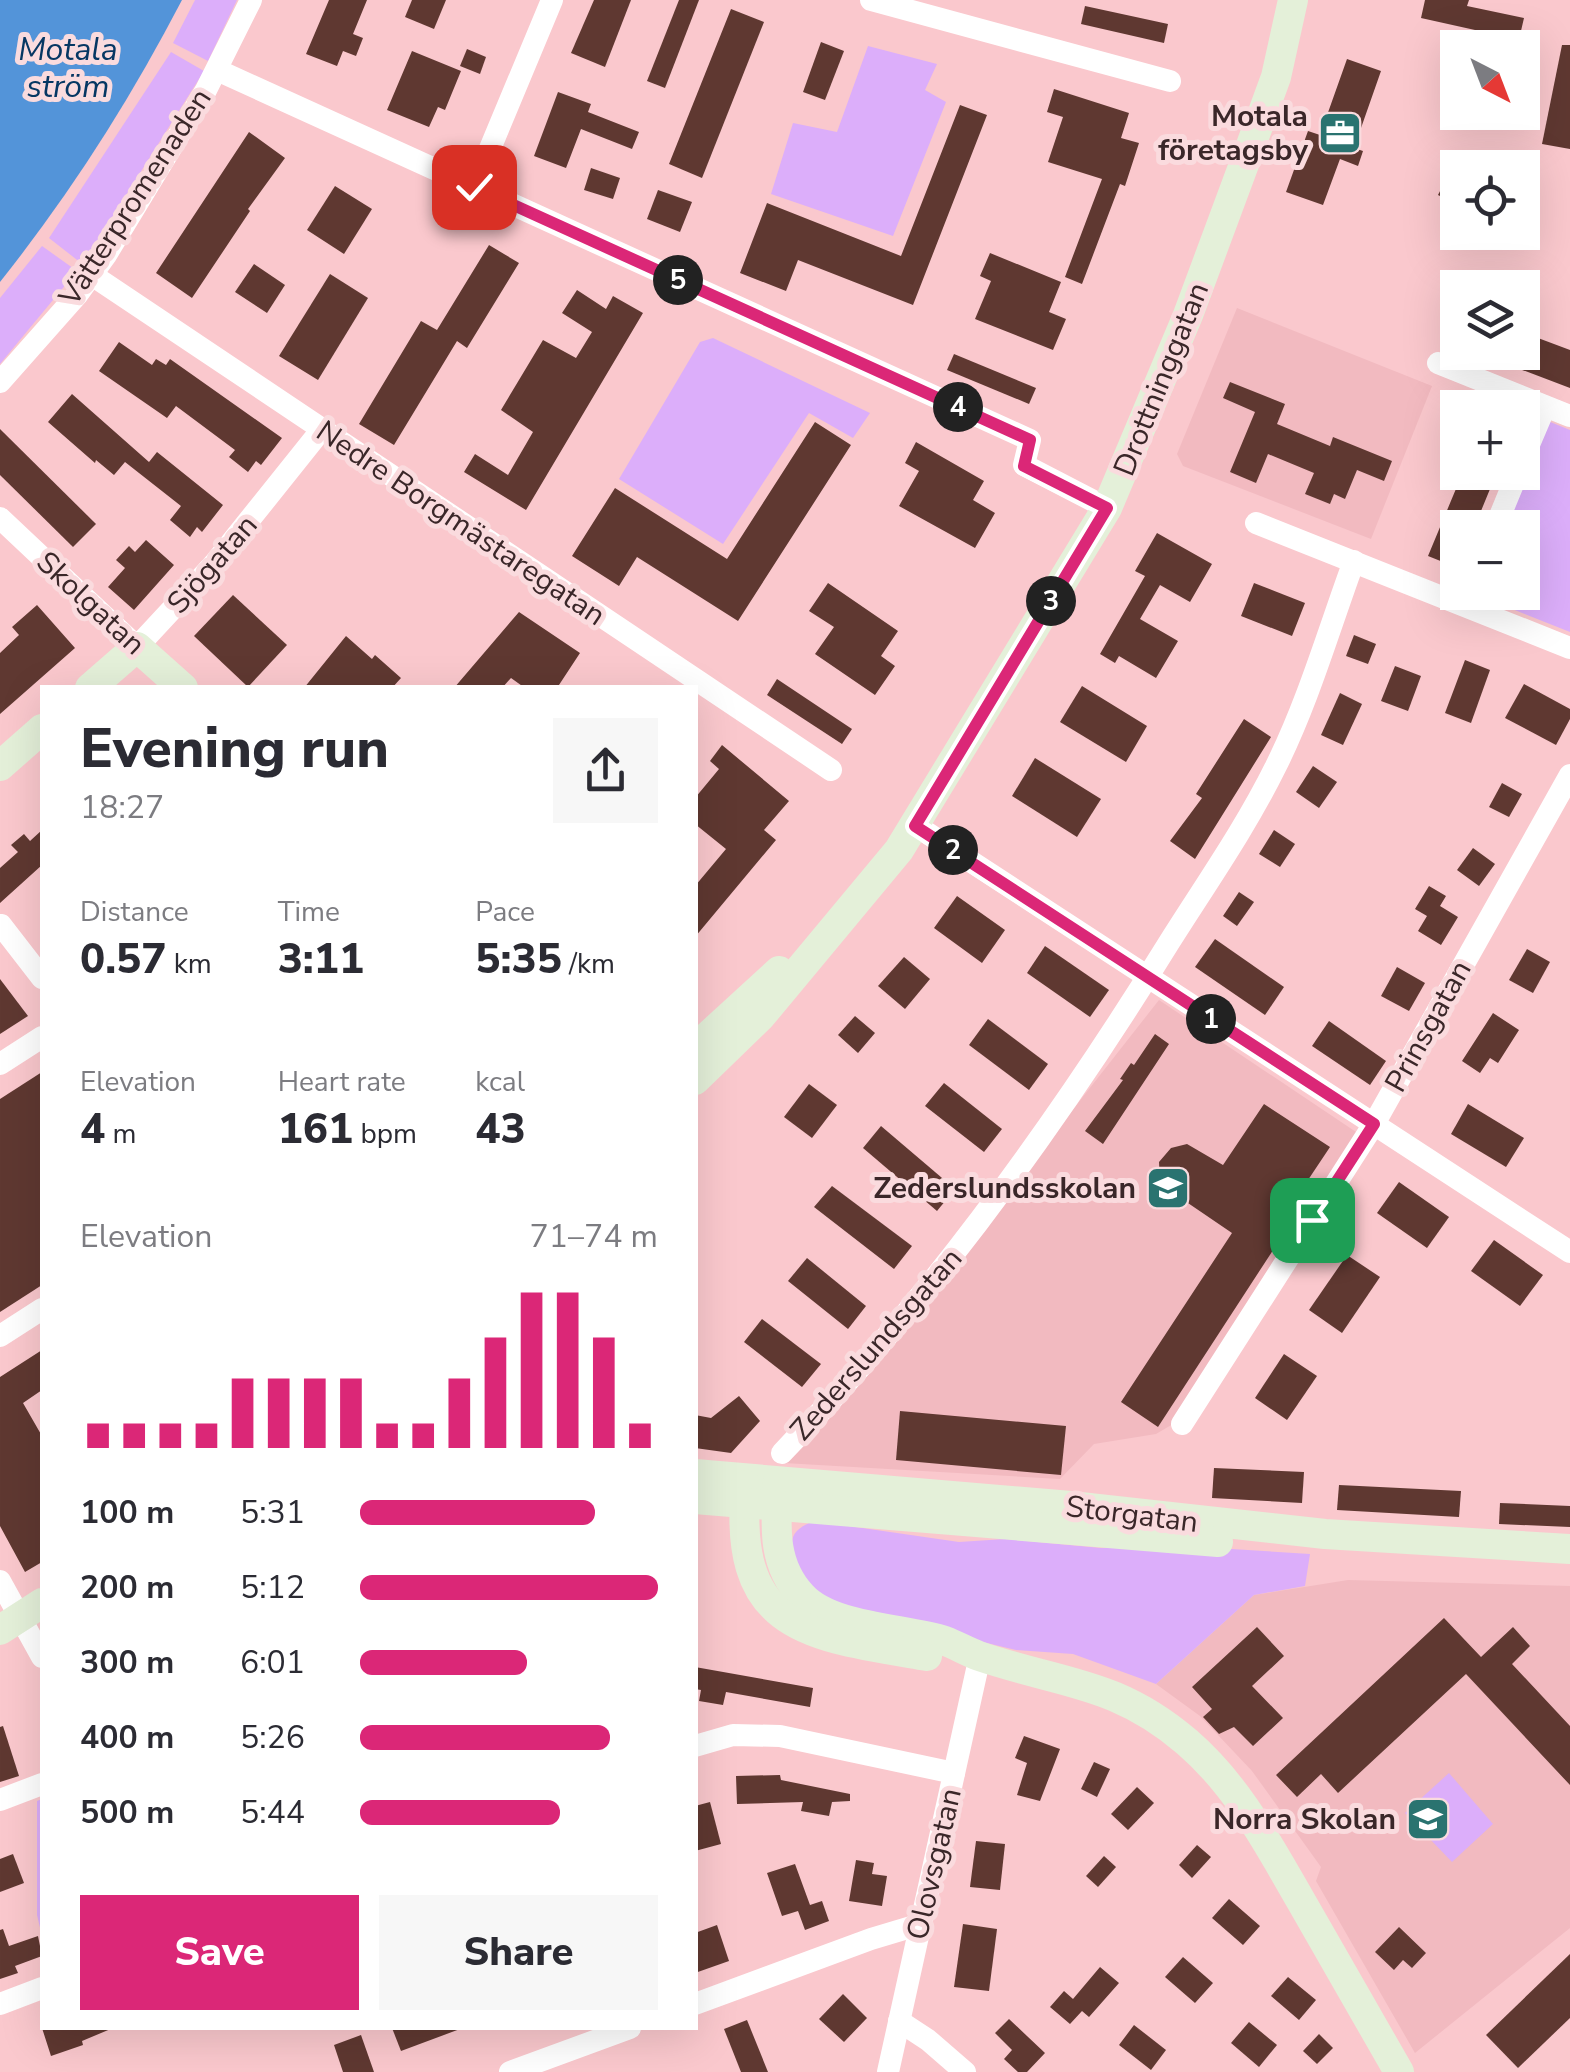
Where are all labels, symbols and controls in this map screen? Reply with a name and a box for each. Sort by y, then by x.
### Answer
water label: Motala ström [18,28,118,108]
north arrow [1440,30,1540,130]
map controls [1440,30,1540,610]
street label: Vätterpromenaden [49,81,221,315]
place label: Motala företagsby [1158,96,1308,171]
office icon: Motala företagsby [1317,110,1363,156]
pin [432,145,517,230]
button: locate [1440,150,1540,250]
icon: check [447,160,502,215]
pin: 5 [653,255,703,305]
text: 5 [670,261,686,299]
button: layers [1440,270,1540,370]
street label: Drottninggatan [1104,276,1219,482]
pin: 4 [933,382,983,432]
text: 4 [950,388,966,426]
button: + [1440,390,1540,490]
street label: Nedre Borgmästaregatan [308,411,613,636]
street label: Sjögatan [158,506,267,623]
button: − [1440,510,1540,610]
street label: Skolgatan [27,542,154,665]
pin: 3 [1026,576,1076,626]
text: 3 [1043,582,1059,620]
text: Evening run [80,711,389,786]
button: share [553,718,658,823]
text: 18:27 [80,786,164,829]
pin: 2 [928,825,978,875]
text: 2 [945,831,961,869]
text: Distance [80,893,189,931]
text: Time [278,893,340,931]
text: Pace [475,893,535,931]
text: 0.57 [80,931,167,988]
text: 3:11 [278,931,364,988]
text: 5:35 [475,931,562,988]
text: km [167,945,212,983]
text: /km [562,945,615,983]
street label: Prinsgatan [1375,953,1481,1099]
pin: 1 [1186,994,1236,1044]
text: 1 [1203,1000,1219,1038]
text: Elevation [80,1063,196,1101]
text: Heart rate [278,1063,406,1101]
text: kcal [475,1063,525,1101]
text: 4 [80,1101,105,1158]
text: 161 [278,1101,353,1158]
text: 43 [475,1101,526,1158]
text: m [105,1115,136,1153]
text: bpm [353,1115,417,1153]
school or university icon: Zederslundsskolan [1145,1165,1191,1211]
place label: Zederslundsskolan [873,1168,1136,1209]
pin [1270,1178,1355,1263]
icon: arrive [1285,1193,1340,1248]
text: Elevation [80,1215,213,1258]
text: 71–74 m [530,1215,658,1258]
street label: Zederslundsgatan [781,1239,972,1450]
street label: Storgatan [1063,1486,1200,1543]
text: 100 m [80,1491,174,1534]
text: 5:31 [240,1491,305,1534]
text: 200 m [80,1566,174,1609]
text: 5:12 [240,1566,305,1609]
text: 300 m [80,1641,174,1684]
text: 6:01 [240,1641,305,1684]
text: 400 m [80,1716,174,1759]
text: 5:26 [240,1716,305,1759]
street label: Olovsgatan [897,1784,972,1944]
text: 500 m [80,1791,174,1834]
text: 5:44 [240,1791,305,1834]
school or university icon: Norra Skolan [1405,1796,1451,1842]
place label: Norra Skolan [1213,1799,1396,1840]
button: Save [80,1895,359,2010]
button: Share [379,1895,658,2010]

